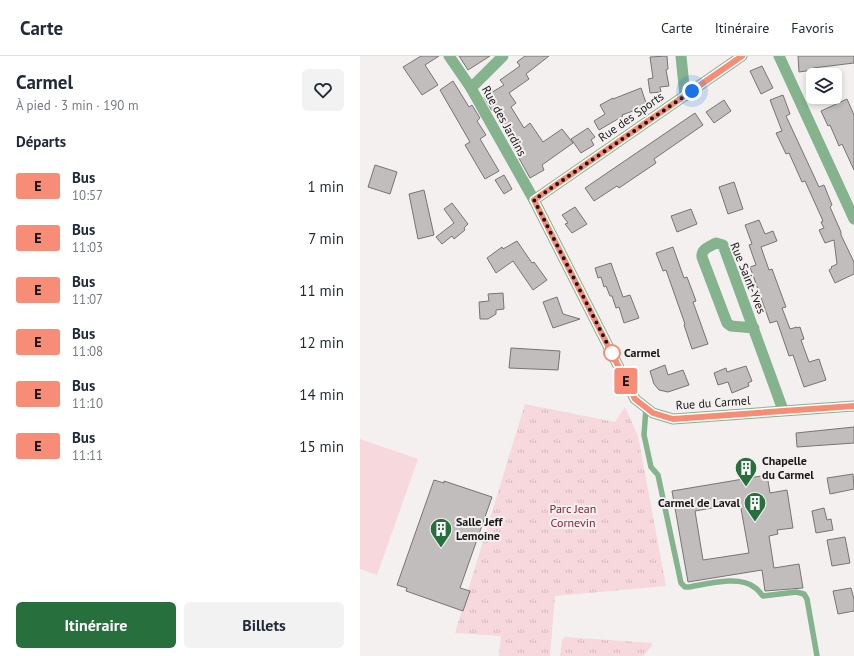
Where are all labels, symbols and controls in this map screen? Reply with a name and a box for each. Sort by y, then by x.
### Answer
text: Carte [20,16,63,40]
text: Carte [661,19,693,37]
text: Itinéraire [715,19,769,37]
text: Favoris [791,19,834,37]
map controls [806,68,842,104]
button: layers [806,68,842,104]
button: heart [302,69,344,111]
text: Carmel [16,70,73,94]
your location [682,81,702,101]
street label: Rue des Jardins [479,83,530,159]
street label: Rue des Sports [595,89,666,145]
text: À pied · 3 min · 190 m [16,97,138,114]
text: Départs [16,132,66,151]
text: Bus [72,168,95,187]
text: E [34,177,42,195]
text: 1 min [307,177,344,196]
text: 10:57 [72,187,103,204]
text: Bus [72,220,95,239]
text: E [34,229,42,247]
text: 7 min [308,229,344,248]
text: 11:03 [72,239,103,256]
street label: Rue Saint-Yves [727,240,770,316]
text: Bus [72,272,95,291]
text: E [34,281,42,299]
text: 11 min [299,281,344,300]
text: 11:07 [72,291,103,308]
text: Bus [72,324,95,343]
text: E [34,333,42,351]
text: 12 min [299,333,344,352]
text: 11:08 [72,343,103,360]
marker: Carmel [603,344,621,362]
place label: Carmel [624,345,660,360]
line badge: E [613,368,639,394]
text: E [622,372,630,390]
text: Bus [72,376,95,395]
text: E [34,385,42,403]
text: 14 min [299,385,344,404]
street label: Rue du Carmel [675,392,751,413]
text: 11:10 [72,395,103,412]
text: Bus [72,428,95,447]
text: E [34,437,42,455]
text: 15 min [299,437,344,456]
text: 11:11 [72,447,103,464]
place label: Chapelle du Carmel [762,453,814,482]
building icon: Chapelle du Carmel [733,455,759,488]
building icon: Carmel de Laval [742,490,768,523]
place label: Carmel de Laval [658,495,740,510]
park label: Parc Jean Cornevin [550,501,596,530]
place label: Salle Jeff Lemoine [456,514,503,543]
building icon: Salle Jeff Lemoine [428,516,454,549]
button: Itinéraire [16,602,176,648]
button: Billets [184,602,344,648]

